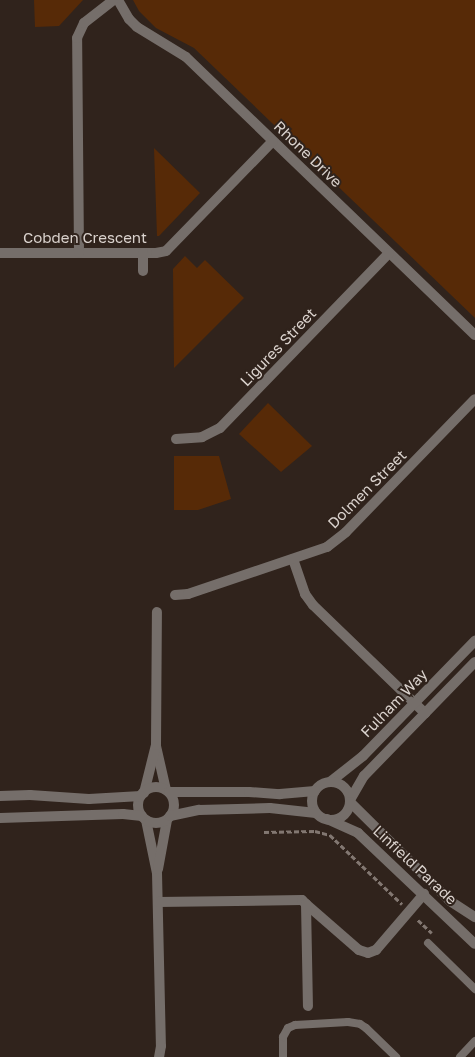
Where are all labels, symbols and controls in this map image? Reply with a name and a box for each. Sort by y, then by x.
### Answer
street label: Rhone Drive [270,117,346,191]
street label: Cobden Crescent [23,229,147,247]
street label: Ligures Street [236,304,320,390]
street label: Dolmen Street [324,446,410,532]
street label: Fulham Way [357,665,431,741]
street label: Linfield Parade [369,822,461,908]

